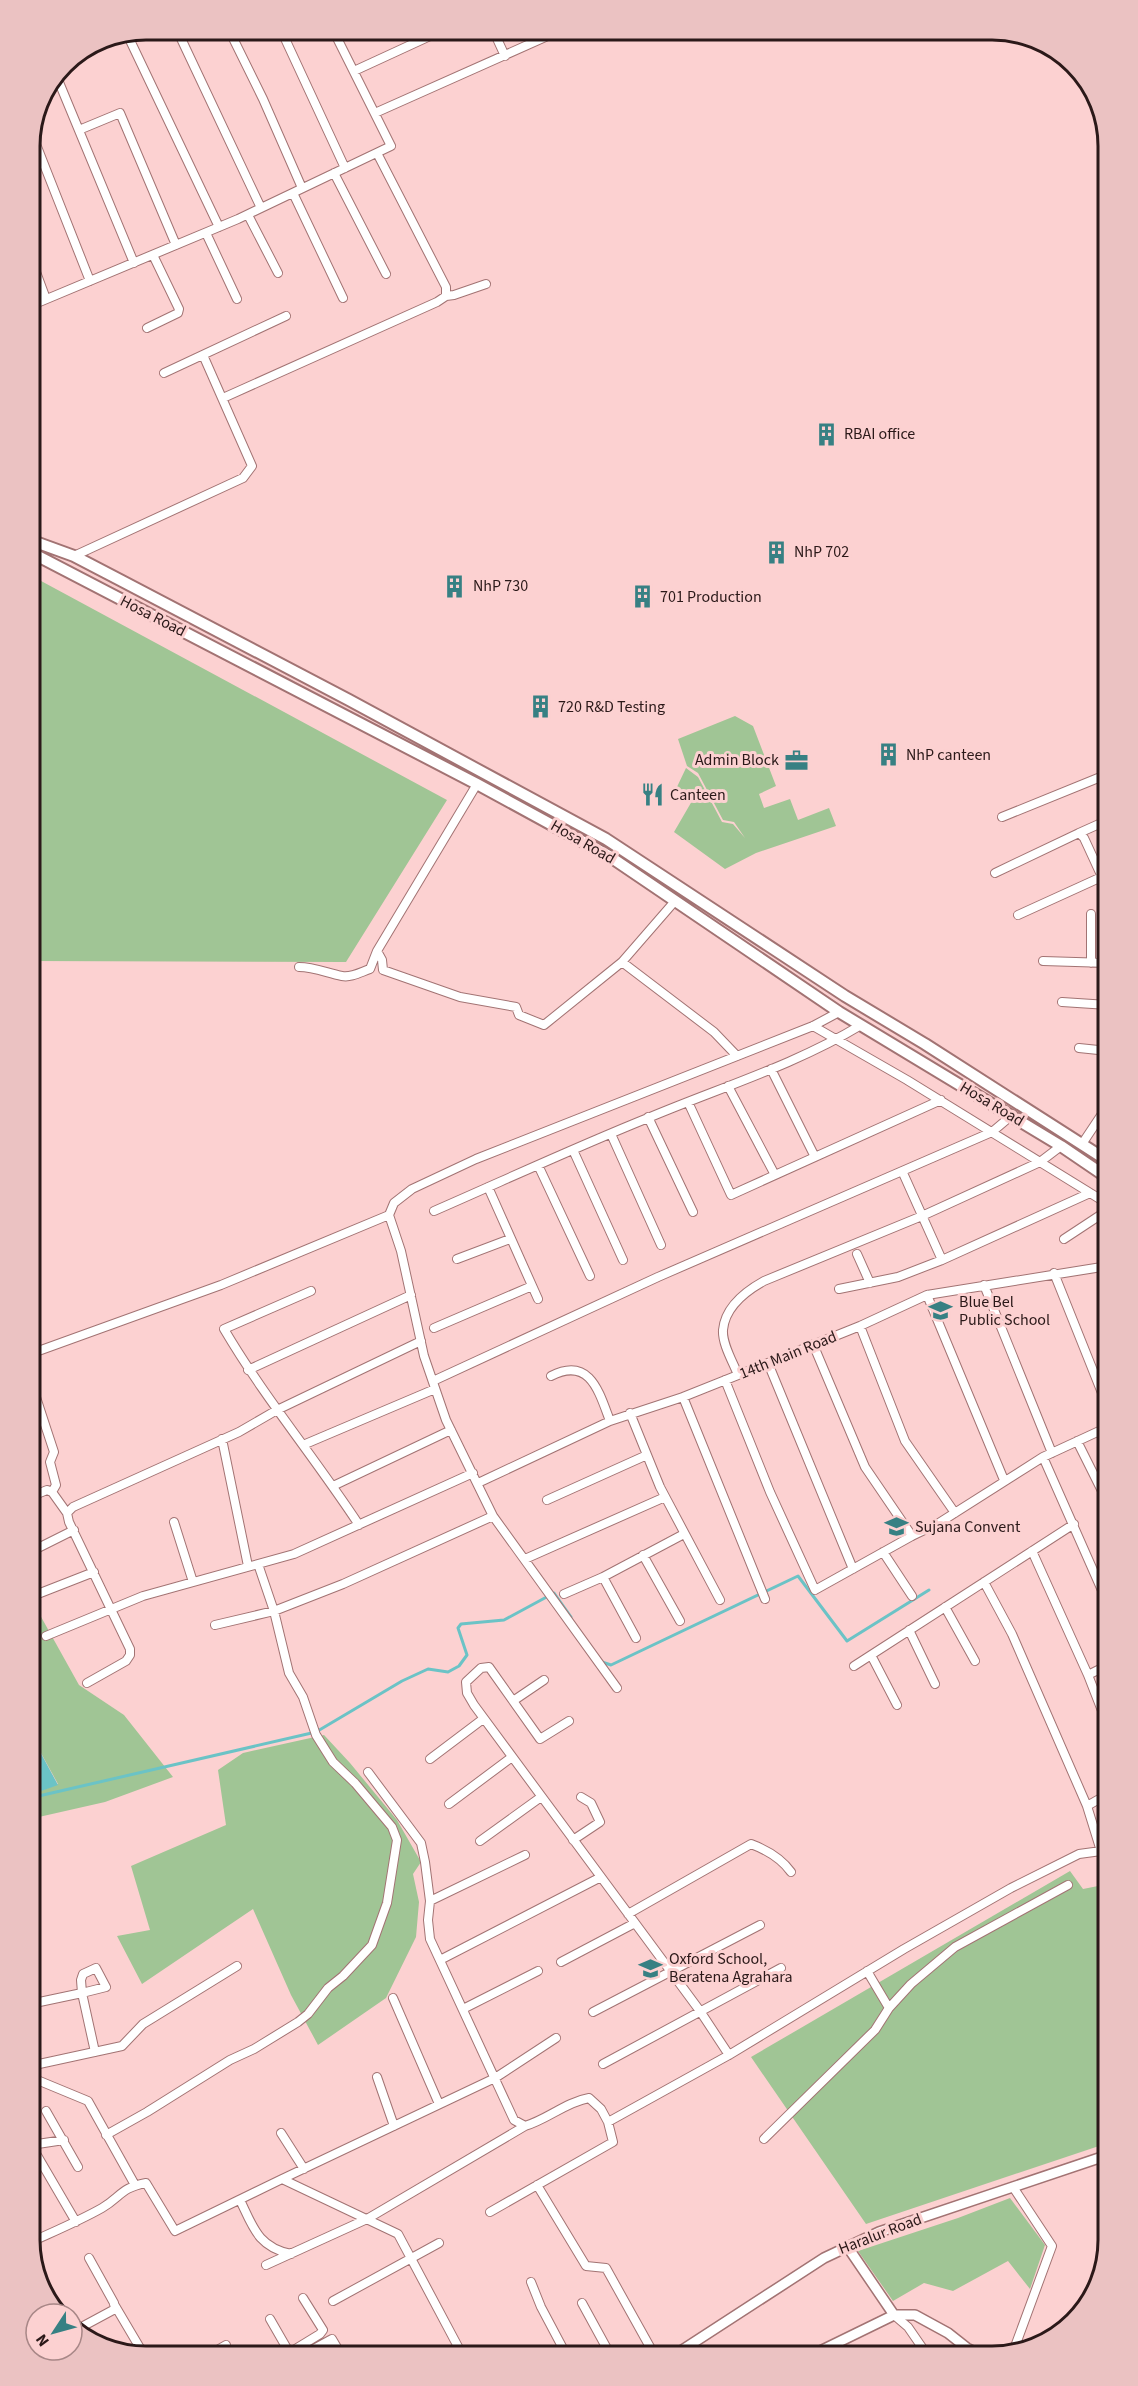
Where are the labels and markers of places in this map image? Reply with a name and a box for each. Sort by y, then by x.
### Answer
building icon: RBAI office [813,421,839,447]
place label: RBAI office [844,423,915,445]
building icon: NhP 702 [763,539,789,565]
place label: NhP 702 [794,541,849,563]
building icon: NhP 730 [442,573,468,599]
place label: NhP 730 [473,575,528,597]
building icon: 701 Production [629,584,655,610]
place label: 701 Production [660,586,762,608]
building icon: 720 R&D Testing [527,694,553,720]
place label: 720 R&D Testing [558,696,665,718]
building icon: NhP canteen [875,742,901,768]
place label: NhP canteen [906,744,991,766]
office icon: Admin Block [784,747,810,773]
place label: Admin Block [695,749,779,771]
restaurant icon: Canteen [639,782,665,808]
place label: Canteen [670,784,726,806]
place label: Blue Bel Public School [959,1291,1050,1331]
school or university icon: Blue Bel Public School [928,1298,954,1324]
school or university icon: Sujana Convent [884,1514,910,1540]
place label: Sujana Convent [915,1516,1021,1538]
place label: Oxford School, Beratena Agrahara [669,1948,793,1988]
school or university icon: Oxford School, Beratena Agrahara [638,1955,664,1981]

